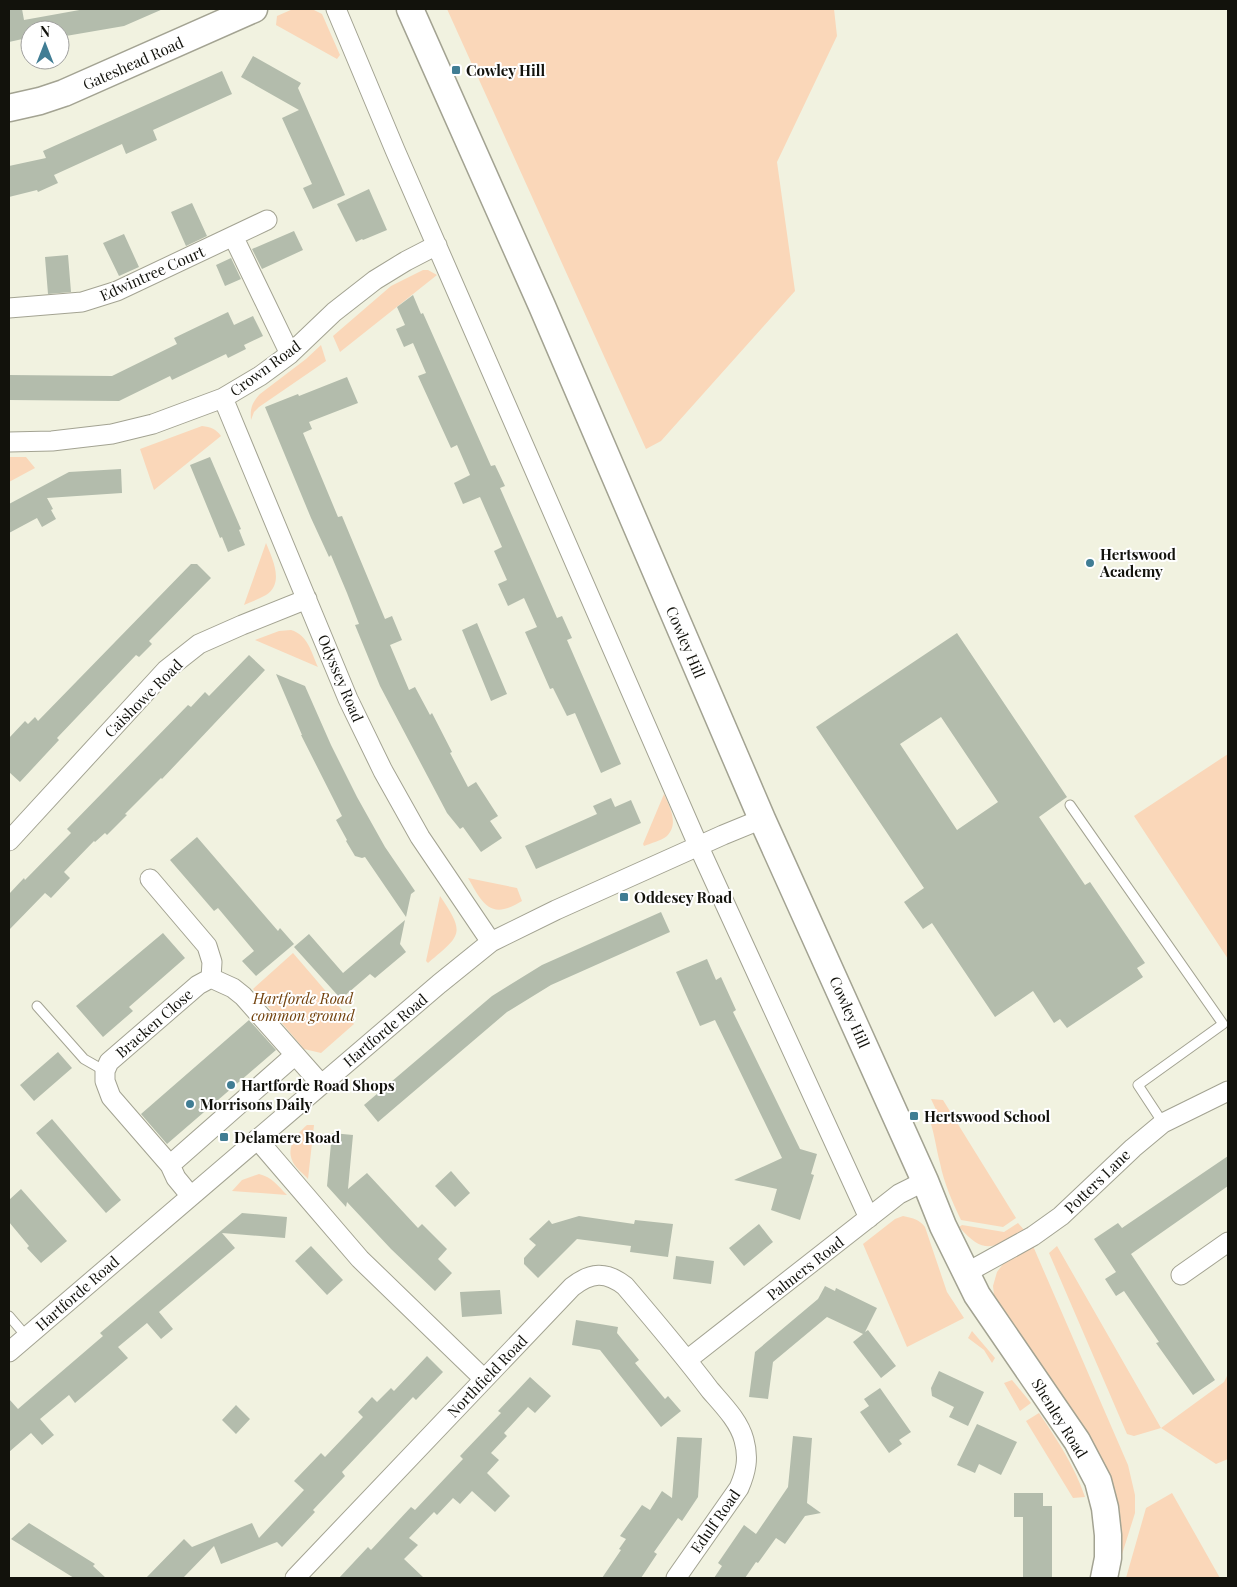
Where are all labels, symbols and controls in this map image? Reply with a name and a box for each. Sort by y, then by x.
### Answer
north arrow [20,20,70,70]
text: N [40,22,50,41]
street label: Gateshead Road [80,32,187,94]
place label: Cowley Hill [466,60,545,80]
marker: Cowley Hill [450,64,462,76]
street label: Edwintree Court [97,241,208,305]
street label: Crown Road [225,335,305,401]
place label: Hertswood Academy [1099,544,1176,581]
marker: Hertswood Academy [1084,557,1096,569]
street label: Cowley Hill [662,603,710,681]
street label: Odyssey Road [314,631,369,725]
street label: Caishowe Road [100,654,187,741]
place label: Oddesey Road [634,887,732,907]
marker: Oddesey Road [618,891,630,903]
street label: Cowley Hill [825,973,875,1051]
street label: Bracken Close [111,984,197,1062]
park label: Hartforde Road common ground [251,988,356,1025]
street label: Hartforde Road [339,989,432,1071]
place label: Hartforde Road Shops [241,1075,395,1095]
marker: Hartforde Road Shops [225,1079,237,1091]
place label: Morrisons Daily [200,1094,313,1114]
marker: Morrisons Daily [184,1098,196,1110]
place label: Hertswood School [924,1106,1051,1126]
marker: Hertswood School [908,1110,920,1122]
place label: Delamere Road [234,1127,340,1147]
marker: Delamere Road [218,1131,230,1143]
street label: Potters Lane [1060,1144,1134,1218]
street label: Palmers Road [762,1231,848,1304]
street label: Hartforde Road [31,1251,123,1335]
street label: Northfield Road [443,1330,532,1421]
street label: Shenley Road [1028,1375,1092,1462]
street label: Edulf Road [686,1485,744,1557]

